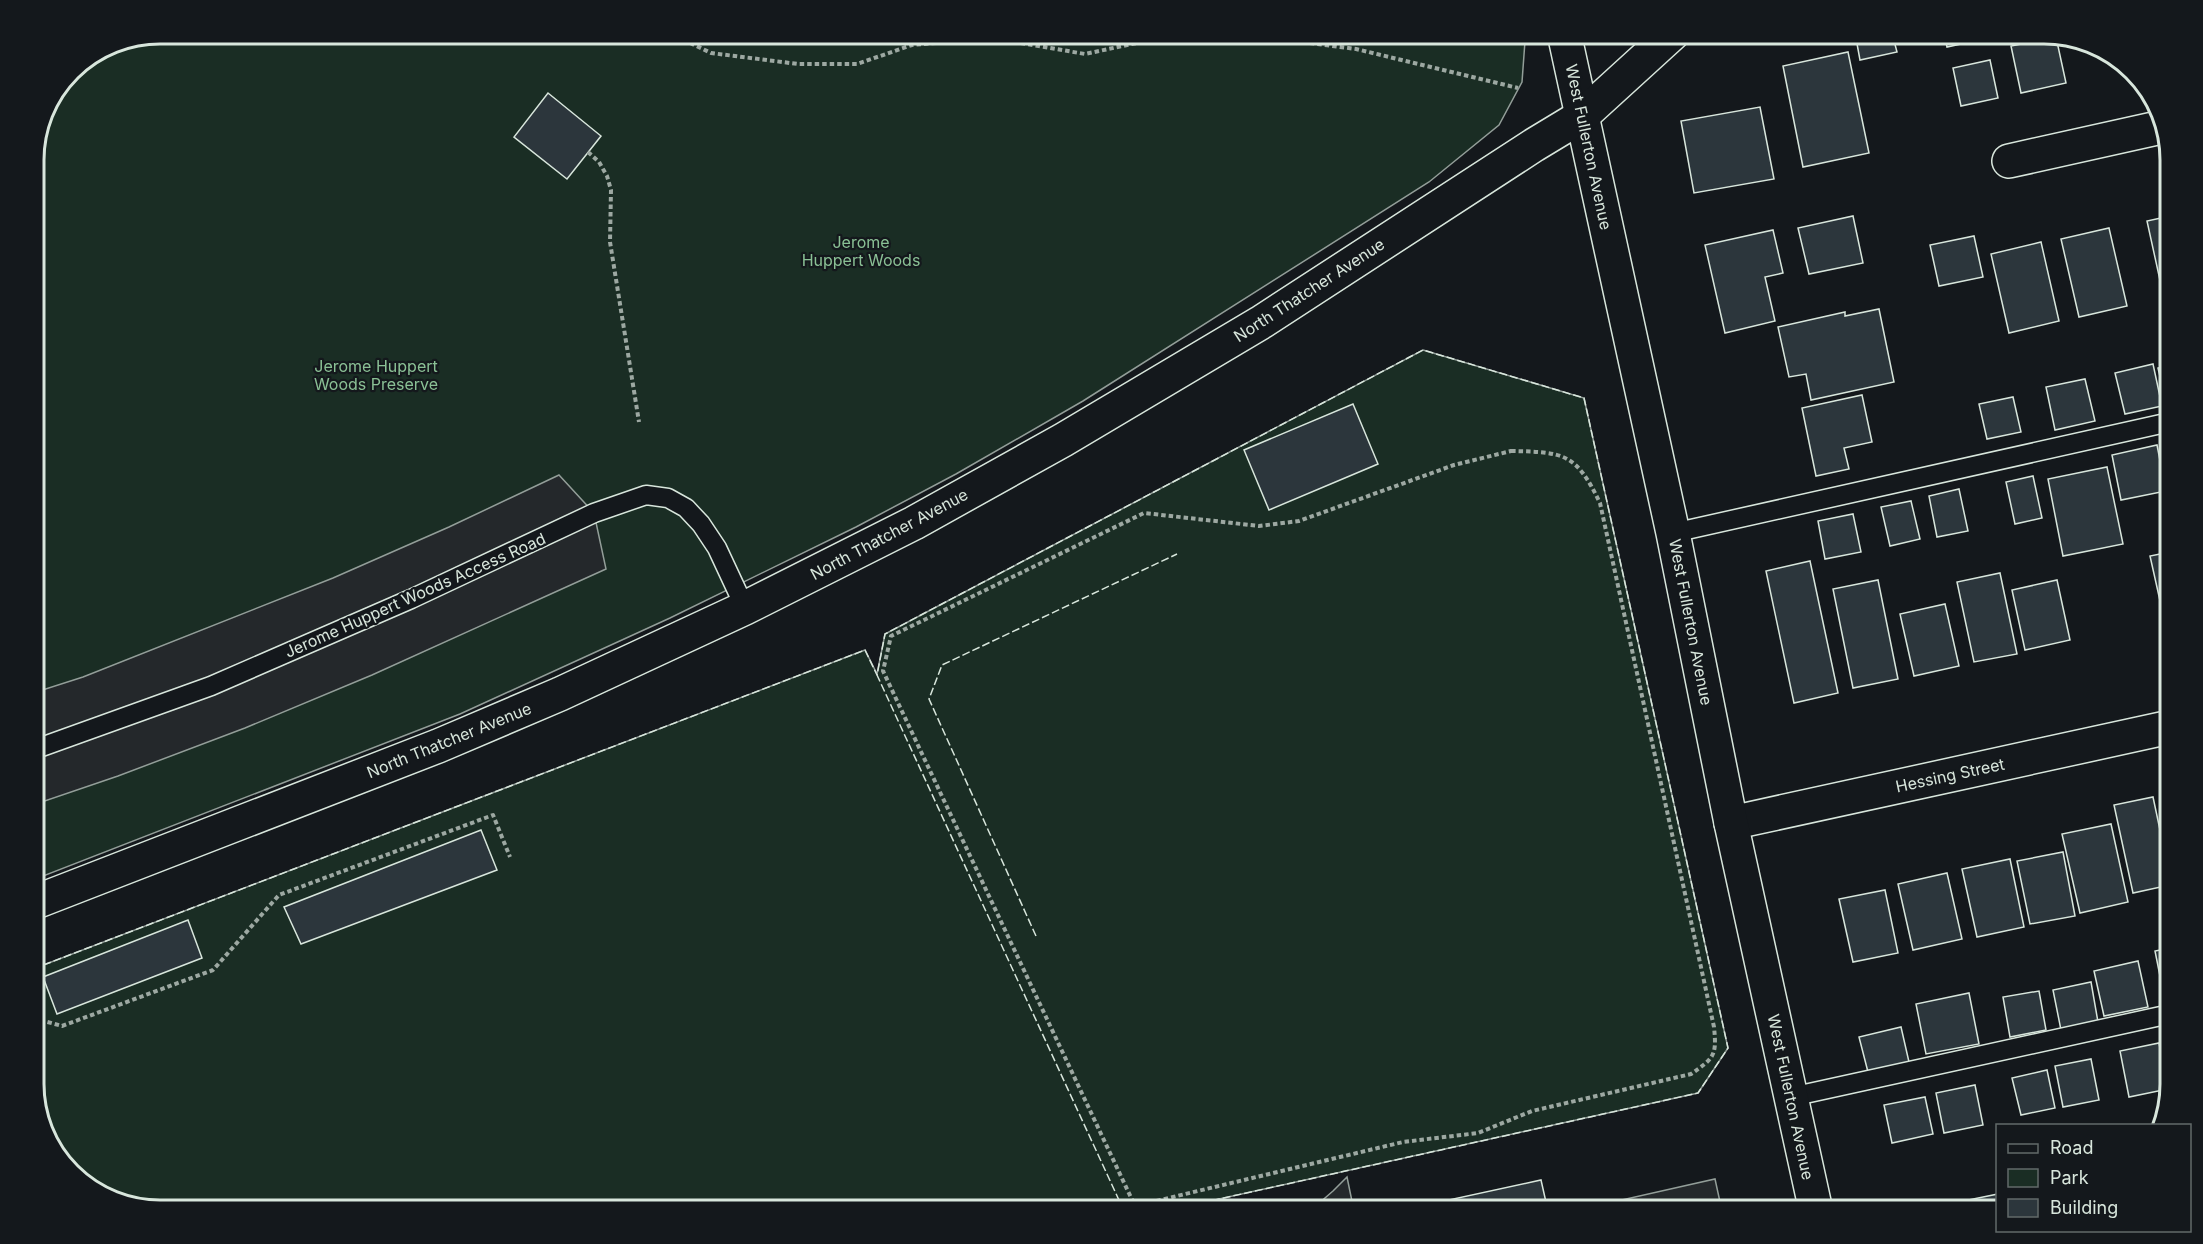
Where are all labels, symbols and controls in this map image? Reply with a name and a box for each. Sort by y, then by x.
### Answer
street label: West Fullerton Avenue [1562,62,1616,232]
park label: Jerome Huppert Woods [802,232,920,270]
street label: North Thatcher Avenue [1230,234,1388,346]
park label: Jerome Huppert Woods Preserve [314,356,438,394]
street label: North Thatcher Avenue [807,484,971,584]
street label: Jerome Huppert Woods Access Road [281,528,549,662]
street label: West Fullerton Avenue [1665,537,1717,707]
street label: North Thatcher Avenue [364,698,534,782]
street label: Hessing Street [1894,754,2006,796]
street label: West Fullerton Avenue [1764,1012,1818,1182]
legend [1996,1124,2191,1232]
text: Road [2050,1137,2093,1158]
text: Park [2050,1167,2089,1188]
text: Building [2050,1197,2118,1218]

